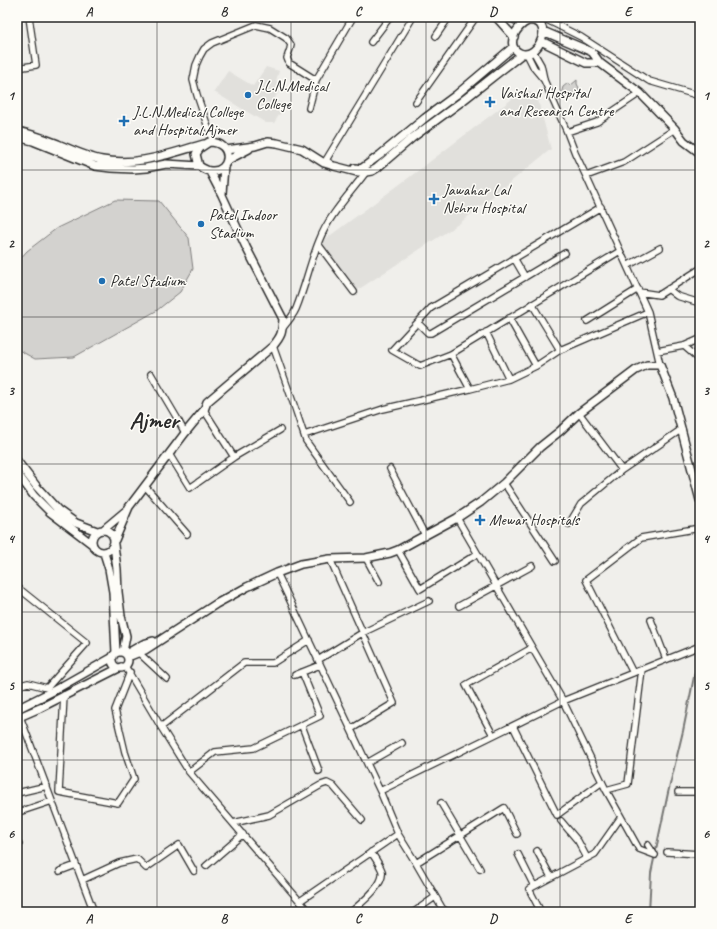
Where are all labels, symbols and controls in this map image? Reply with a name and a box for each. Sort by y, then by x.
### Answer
text: A [86,4,94,20]
text: B [221,4,229,20]
text: C [355,4,363,20]
text: D [489,4,498,20]
text: E [625,4,634,20]
place label: J.L.N.Medical College [255,76,331,114]
place label: Vaishali Hospital and Research Centre [499,83,615,121]
text: 1 [8,88,16,104]
text: 1 [703,88,711,104]
marker: J.L.N.Medical College [243,90,253,100]
marker: Vaishali Hospital and Research Centre [484,96,496,108]
place label: J.L.N.Medical College and Hospital,Ajmer [132,102,245,140]
marker: J.L.N.Medical College and Hospital,Ajmer [118,115,130,127]
place label: Jawahar Lal Nehru Hospital [442,180,528,218]
marker: Jawahar Lal Nehru Hospital [428,193,440,205]
place label: Patel Indoor Stadium [209,205,278,243]
marker: Patel Indoor Stadium [196,219,206,229]
text: 2 [8,236,15,252]
text: 2 [703,236,710,252]
place label: Patel Stadium [110,271,187,291]
marker: Patel Stadium [97,276,107,286]
text: 3 [8,383,15,399]
text: 3 [703,383,710,399]
district label: Ajmer [130,405,181,435]
place label: Mewar Hospitals [489,510,581,530]
marker: Mewar Hospitals [474,514,486,526]
text: 4 [8,531,16,547]
text: 4 [703,531,711,547]
text: 5 [8,678,15,694]
text: 5 [703,678,710,694]
text: 6 [8,826,15,842]
text: 6 [703,826,710,842]
text: A [86,911,94,927]
text: B [221,911,229,927]
text: C [355,911,363,927]
text: D [489,911,498,927]
text: E [625,911,634,927]

